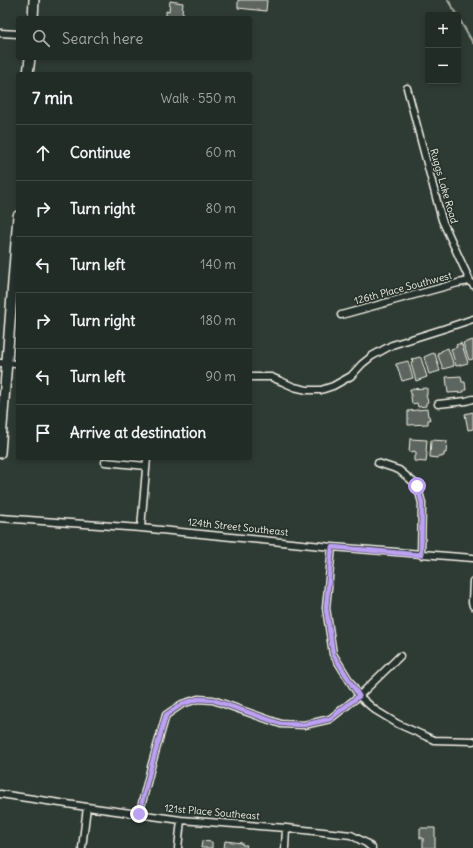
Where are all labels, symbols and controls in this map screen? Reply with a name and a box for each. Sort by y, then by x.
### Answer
map controls [425,12,461,84]
button: + [425,12,461,48]
search box [16,16,252,60]
icon: search [30,27,52,49]
text: Search here [62,29,143,48]
button: − [425,48,461,84]
text: 7 min [32,87,73,109]
text: Walk · 550 m [161,90,236,107]
icon: ahead [32,142,54,164]
text: Continue [70,143,131,162]
text: 60 m [205,144,236,161]
street label: Ruggs Lake Road [427,147,461,225]
icon: right [32,198,54,220]
text: Turn right [70,199,135,218]
text: 80 m [205,200,236,217]
icon: left [32,254,54,276]
text: Turn left [70,255,125,274]
text: 140 m [200,256,236,273]
street label: 126th Place Southwest [353,269,454,307]
icon: right [32,310,54,332]
text: Turn right [70,311,135,330]
text: 180 m [200,312,236,329]
icon: left [32,366,54,388]
text: Turn left [70,367,125,386]
text: 90 m [205,368,236,385]
icon: arrive [32,422,54,444]
text: Arrive at destination [70,423,206,442]
route start [408,477,426,495]
street label: 124th Street Southeast [187,515,289,539]
street label: 121st Place Southeast [164,801,261,823]
route end [130,805,148,823]

